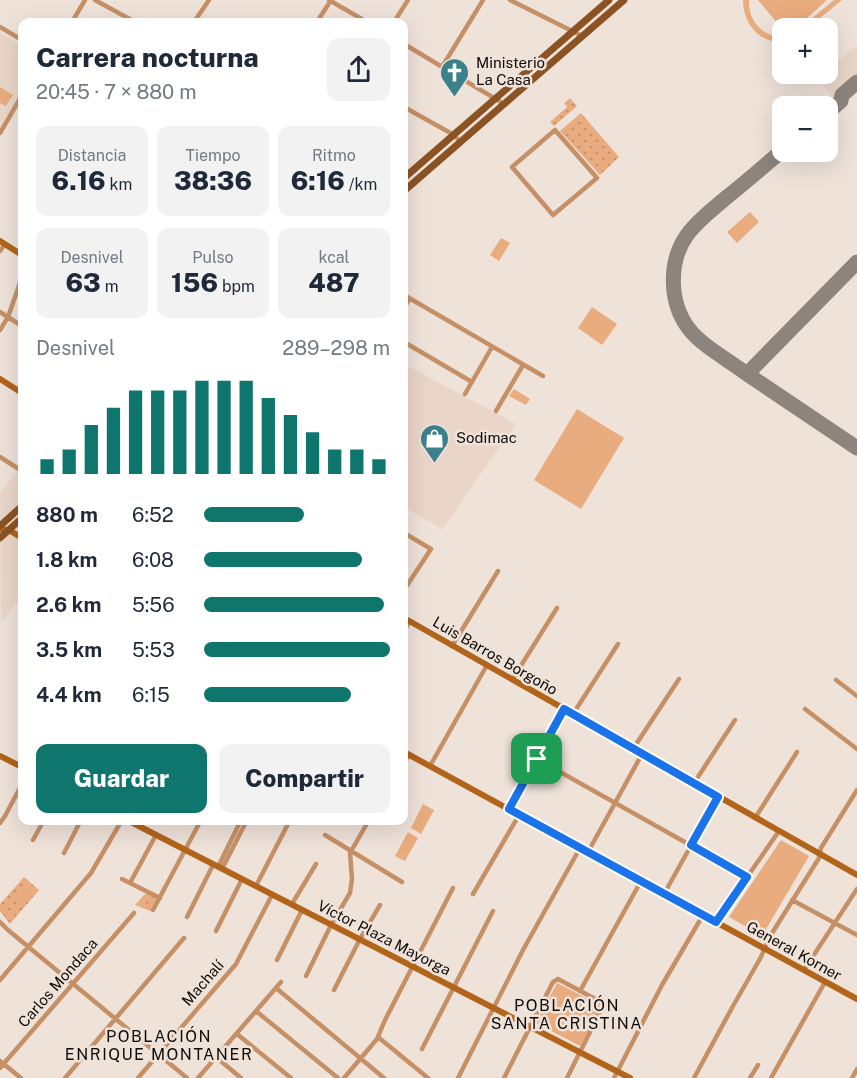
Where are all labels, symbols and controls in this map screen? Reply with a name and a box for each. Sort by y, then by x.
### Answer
map controls [772,18,838,162]
button: + [772,18,838,84]
button: share [327,38,390,101]
text: Carrera nocturna [36,41,259,73]
place label: Ministerio La Casa [476,54,545,88]
church icon: Ministerio La Casa [439,56,471,98]
text: 20:45 · 7 × 880 m [36,80,197,104]
button: − [772,96,838,162]
text: Distancia [58,146,126,165]
text: Tiempo [186,146,240,165]
text: Ritmo [312,146,356,165]
text: 6.16 [52,165,106,196]
text: 38:36 [174,165,252,196]
text: 6:16 [291,165,345,196]
text: km [106,175,132,194]
text: /km [345,175,377,194]
text: Desnivel [60,248,124,267]
text: Pulso [192,248,234,267]
text: kcal [319,248,349,267]
text: 63 [65,267,101,298]
text: 156 [171,267,218,298]
text: 487 [308,267,360,298]
text: m [101,277,119,296]
text: bpm [218,277,255,296]
text: Desnivel [36,336,115,360]
text: 289–298 m [282,336,390,360]
shop icon: Sodimac [419,422,451,464]
place label: Sodimac [456,429,517,446]
text: 880 m [36,503,98,527]
text: 6:52 [132,503,174,527]
text: 1.8 km [36,548,97,572]
text: 6:08 [132,548,174,572]
text: 2.6 km [36,593,101,617]
text: 5:56 [132,593,175,617]
street label: Luis Barros Borgoño [430,613,561,698]
text: 3.5 km [36,638,102,662]
text: 5:53 [132,638,175,662]
text: 4.4 km [36,683,102,707]
text: 6:15 [132,683,170,707]
pin [511,733,562,784]
icon: arrive [520,742,553,775]
button: Guardar [36,744,207,813]
button: Compartir [219,744,390,813]
street label: Víctor Plaza Mayorga [315,897,454,979]
street label: General Korner [744,917,845,984]
street label: Carlos Mondaca [14,935,101,1031]
street label: Machalí [178,956,227,1009]
district label: POBLACIÓN SANTA CRISTINA [491,995,643,1033]
district label: POBLACIÓN ENRIQUE MONTANER [65,1026,253,1064]

